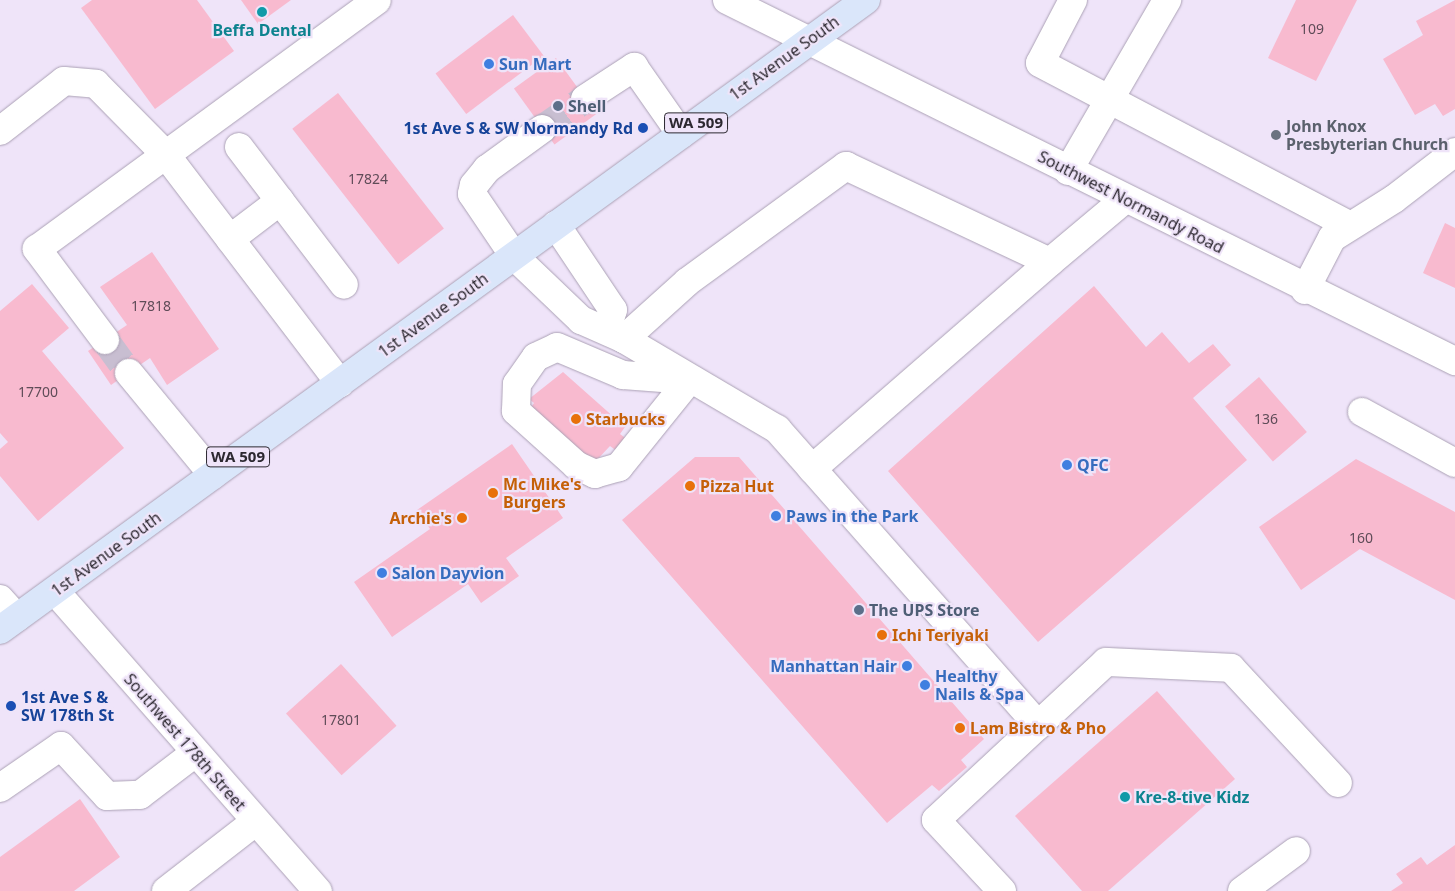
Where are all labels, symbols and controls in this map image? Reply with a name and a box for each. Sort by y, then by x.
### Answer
marker: Beffa Dental [256,6,268,18]
street label: 1st Avenue South [725,12,843,104]
place label: Beffa Dental [212,20,312,40]
house number: 109 [1300,21,1324,37]
place label: Sun Mart [499,54,572,74]
marker: Sun Mart [483,58,495,70]
place label: Shell [568,96,606,116]
marker: Shell [552,100,564,112]
road number: WA 509 [664,110,728,136]
place label: John Knox Presbyterian Church [1286,116,1448,154]
place label: 1st Ave S & SW Normandy Rd [403,118,633,138]
marker: 1st Ave S & SW Normandy Rd [637,122,649,134]
marker: John Knox Presbyterian Church [1270,129,1282,141]
street label: Southwest Normandy Road [1035,147,1227,257]
house number: 17824 [348,171,388,187]
street label: 1st Avenue South [374,269,492,361]
house number: 17818 [131,298,171,314]
house number: 17700 [18,384,58,400]
place label: Starbucks [586,409,665,429]
house number: 136 [1254,411,1278,427]
marker: Starbucks [570,413,582,425]
road number: WA 509 [206,444,270,470]
place label: QFC [1077,455,1109,475]
marker: QFC [1061,459,1073,471]
place label: Mc Mike's Burgers [503,474,581,512]
place label: Pizza Hut [700,476,774,496]
marker: Pizza Hut [684,480,696,492]
marker: Mc Mike's Burgers [487,487,499,499]
place label: Paws in the Park [786,506,918,526]
street label: 1st Avenue South [47,508,165,600]
place label: Archie's [389,508,452,528]
marker: Paws in the Park [770,510,782,522]
marker: Archie's [456,512,468,524]
house number: 160 [1349,530,1373,546]
place label: Salon Dayvion [392,563,504,583]
marker: Salon Dayvion [376,567,388,579]
place label: The UPS Store [869,600,979,620]
marker: The UPS Store [853,604,865,616]
place label: Ichi Teriyaki [892,625,989,645]
marker: Ichi Teriyaki [876,629,888,641]
place label: Manhattan Hair [770,656,897,676]
marker: Manhattan Hair [901,660,913,672]
place label: Healthy Nails & Spa [935,666,1024,704]
street label: Southwest 178th Street [120,670,250,814]
marker: Healthy Nails & Spa [919,679,931,691]
place label: 1st Ave S & SW 178th St [21,687,114,725]
marker: 1st Ave S & SW 178th St [5,700,17,712]
house number: 17801 [321,712,361,728]
place label: Lam Bistro & Pho [970,718,1106,738]
marker: Lam Bistro & Pho [954,722,966,734]
place label: Kre-8-tive Kidz [1135,787,1249,807]
marker: Kre-8-tive Kidz [1119,791,1131,803]

